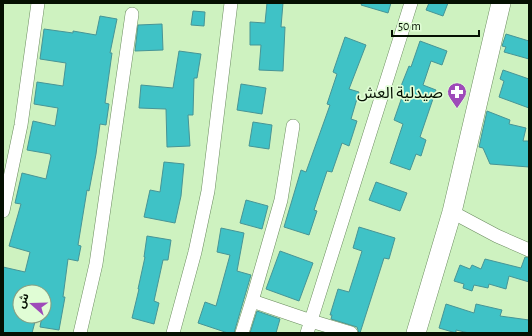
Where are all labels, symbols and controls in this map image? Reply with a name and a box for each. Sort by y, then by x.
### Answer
scale bar [392,12,479,38]
text: 50 m [398,20,421,32]
pharmacy icon: صيدلية العش [446,81,468,109]
place label: صيدلية العش [357,85,443,102]
north arrow [12,284,52,324]
text: ش [15,292,32,310]

